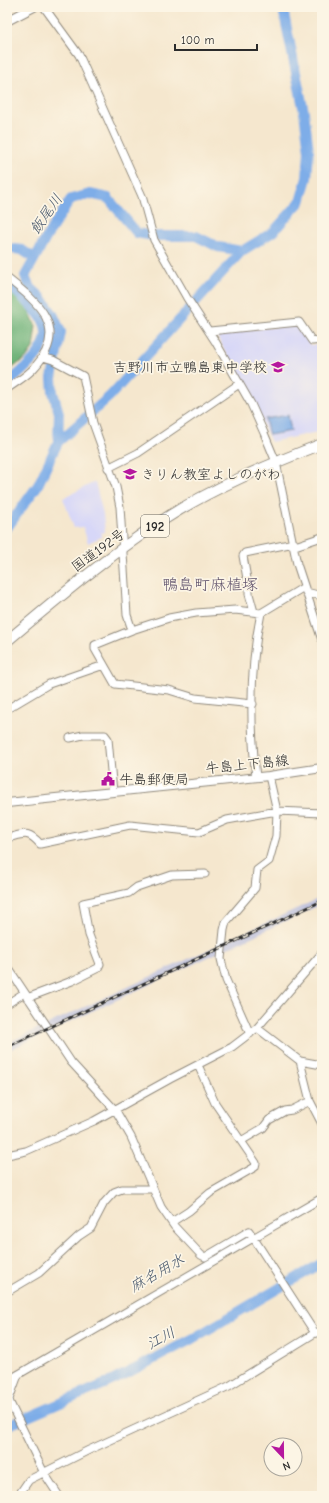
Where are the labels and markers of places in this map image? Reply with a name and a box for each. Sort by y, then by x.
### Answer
place label: 吉野川市立鴨島東中学校 [113,359,267,376]
school or university icon: 吉野川市立鴨島東中学校 [270,359,286,375]
school or university icon: きりん教室よしのがわ [122,466,138,482]
place label: きりん教室よしのがわ [141,466,281,483]
public building icon: 牛島郵便局 [100,771,116,787]
place label: 牛島郵便局 [119,771,189,788]

